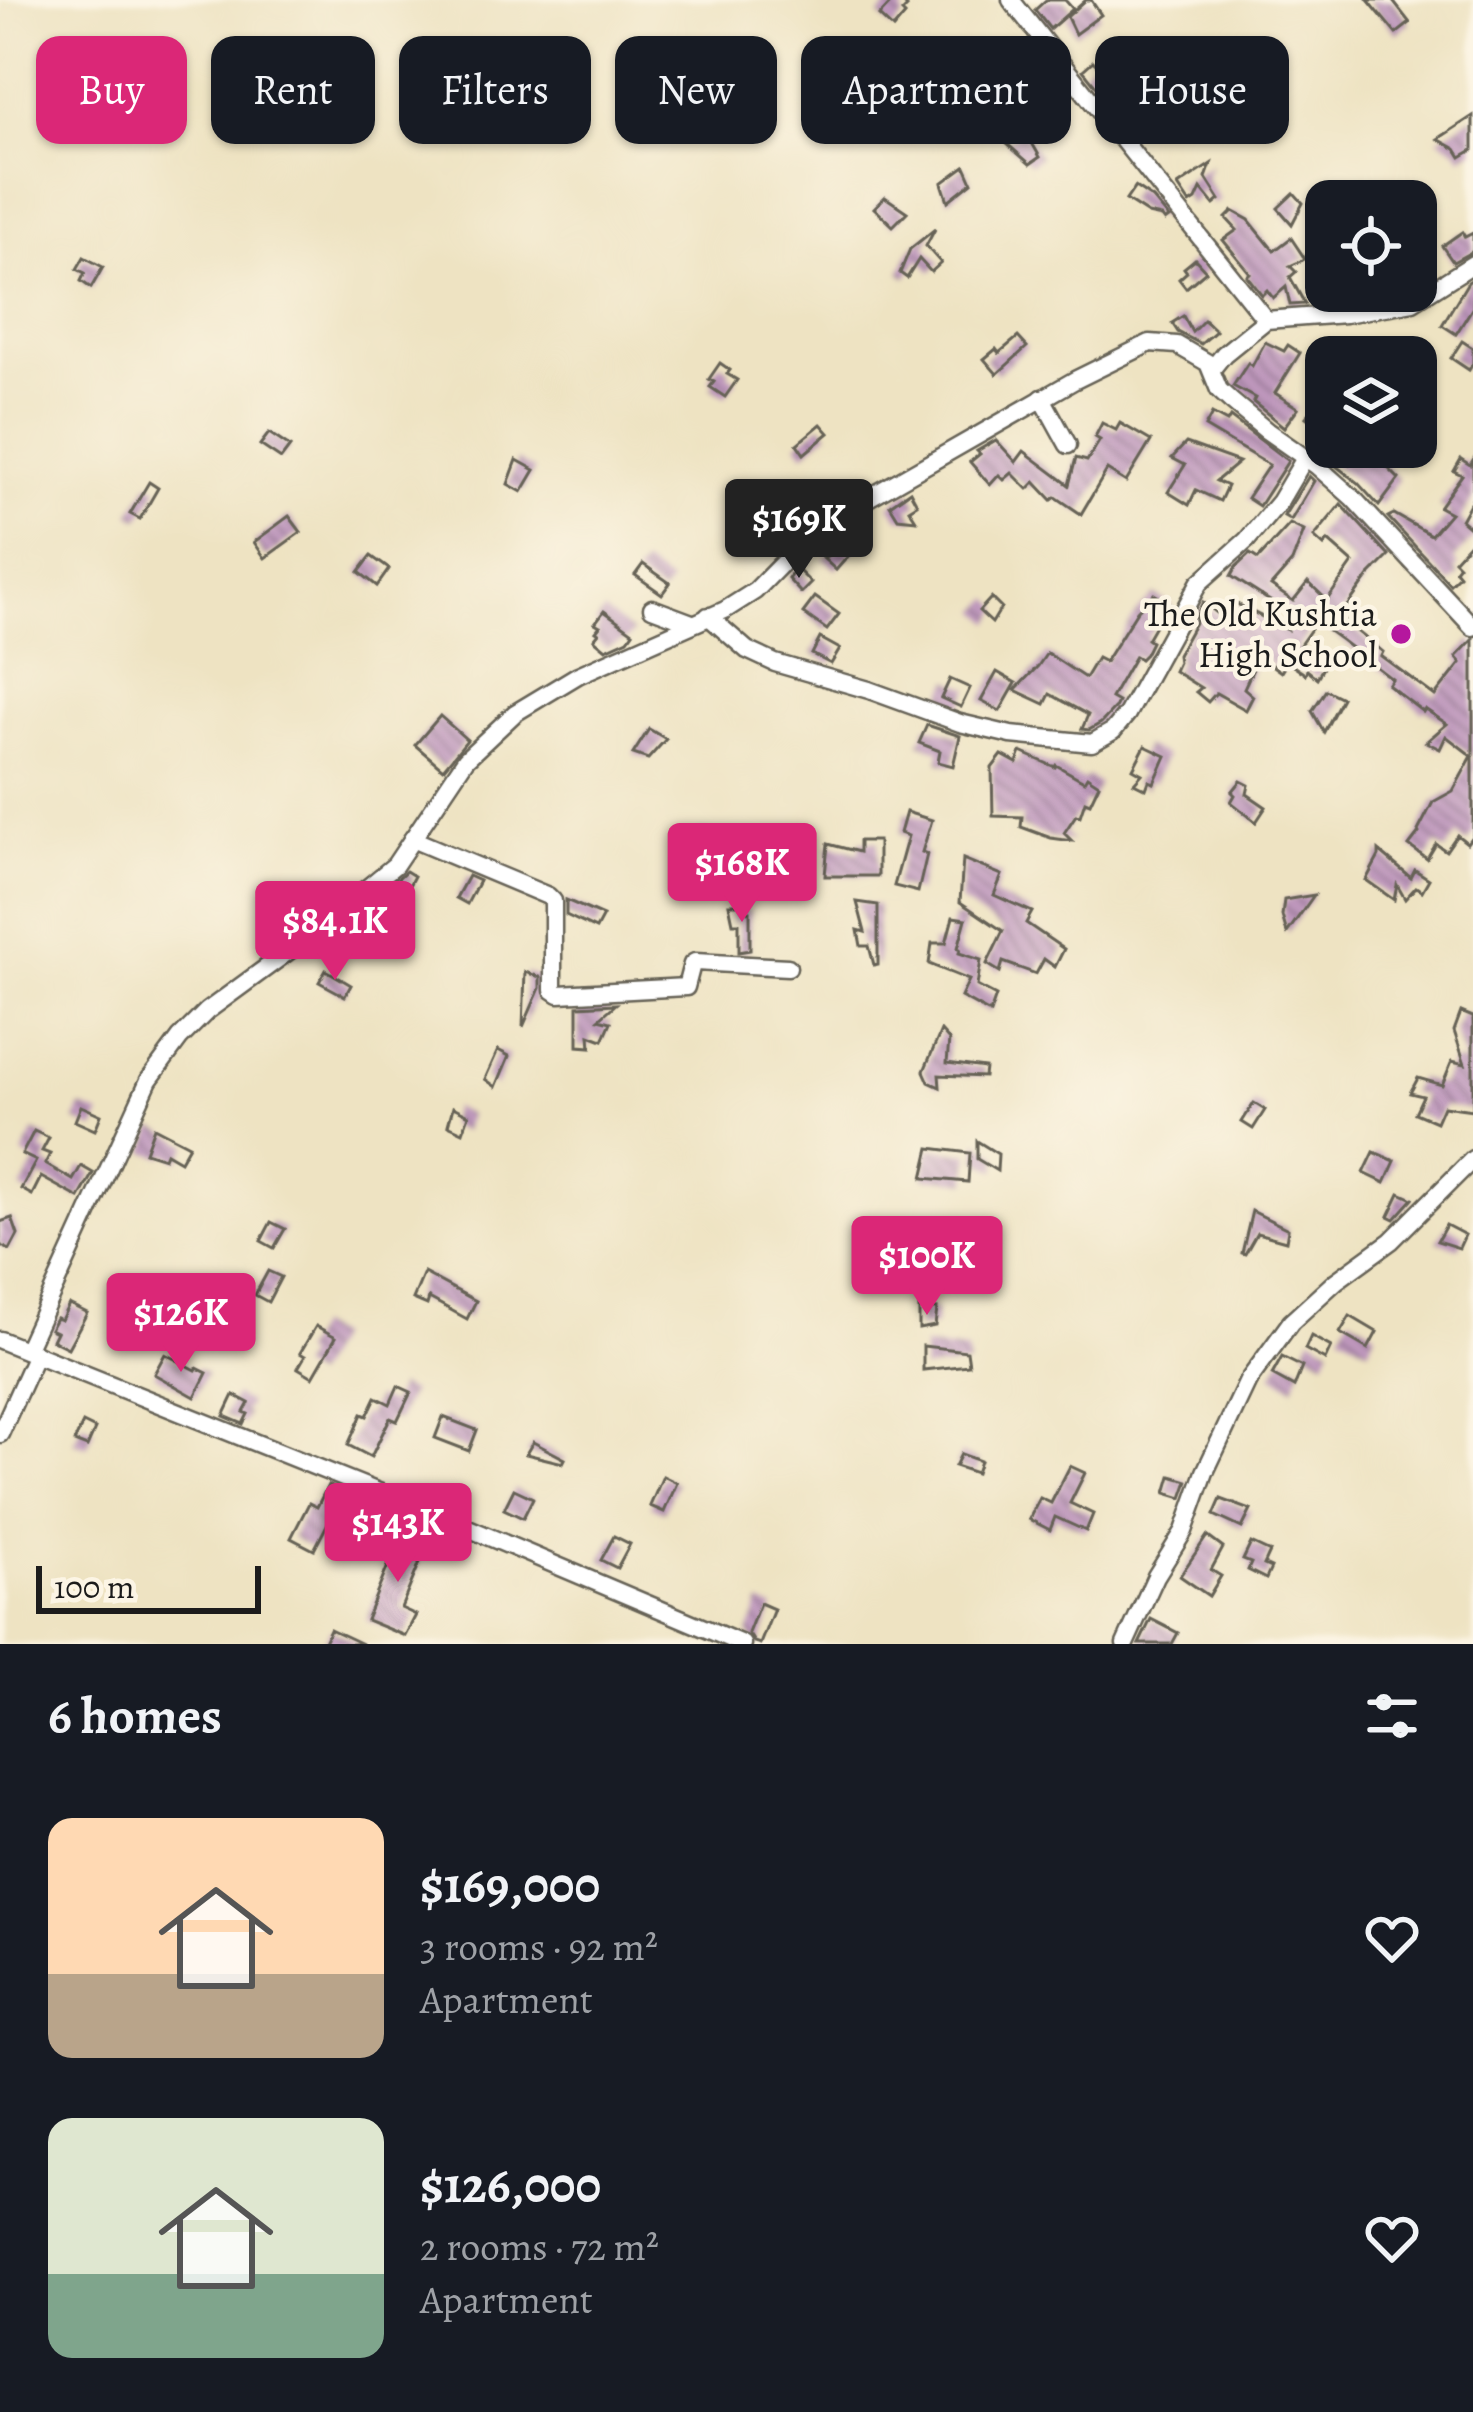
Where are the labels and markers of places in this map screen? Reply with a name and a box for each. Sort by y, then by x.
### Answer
pin: $169K [715,479,883,581]
place label: The Old Kushtia High School [1144,589,1377,679]
marker: The Old Kushtia High School [1388,621,1414,647]
pin: $168K [658,823,826,925]
pin: $84.1K [237,881,433,983]
pin: $100K [843,1216,1011,1318]
pin: $126K [97,1273,265,1375]
pin: $143K [314,1483,482,1585]

